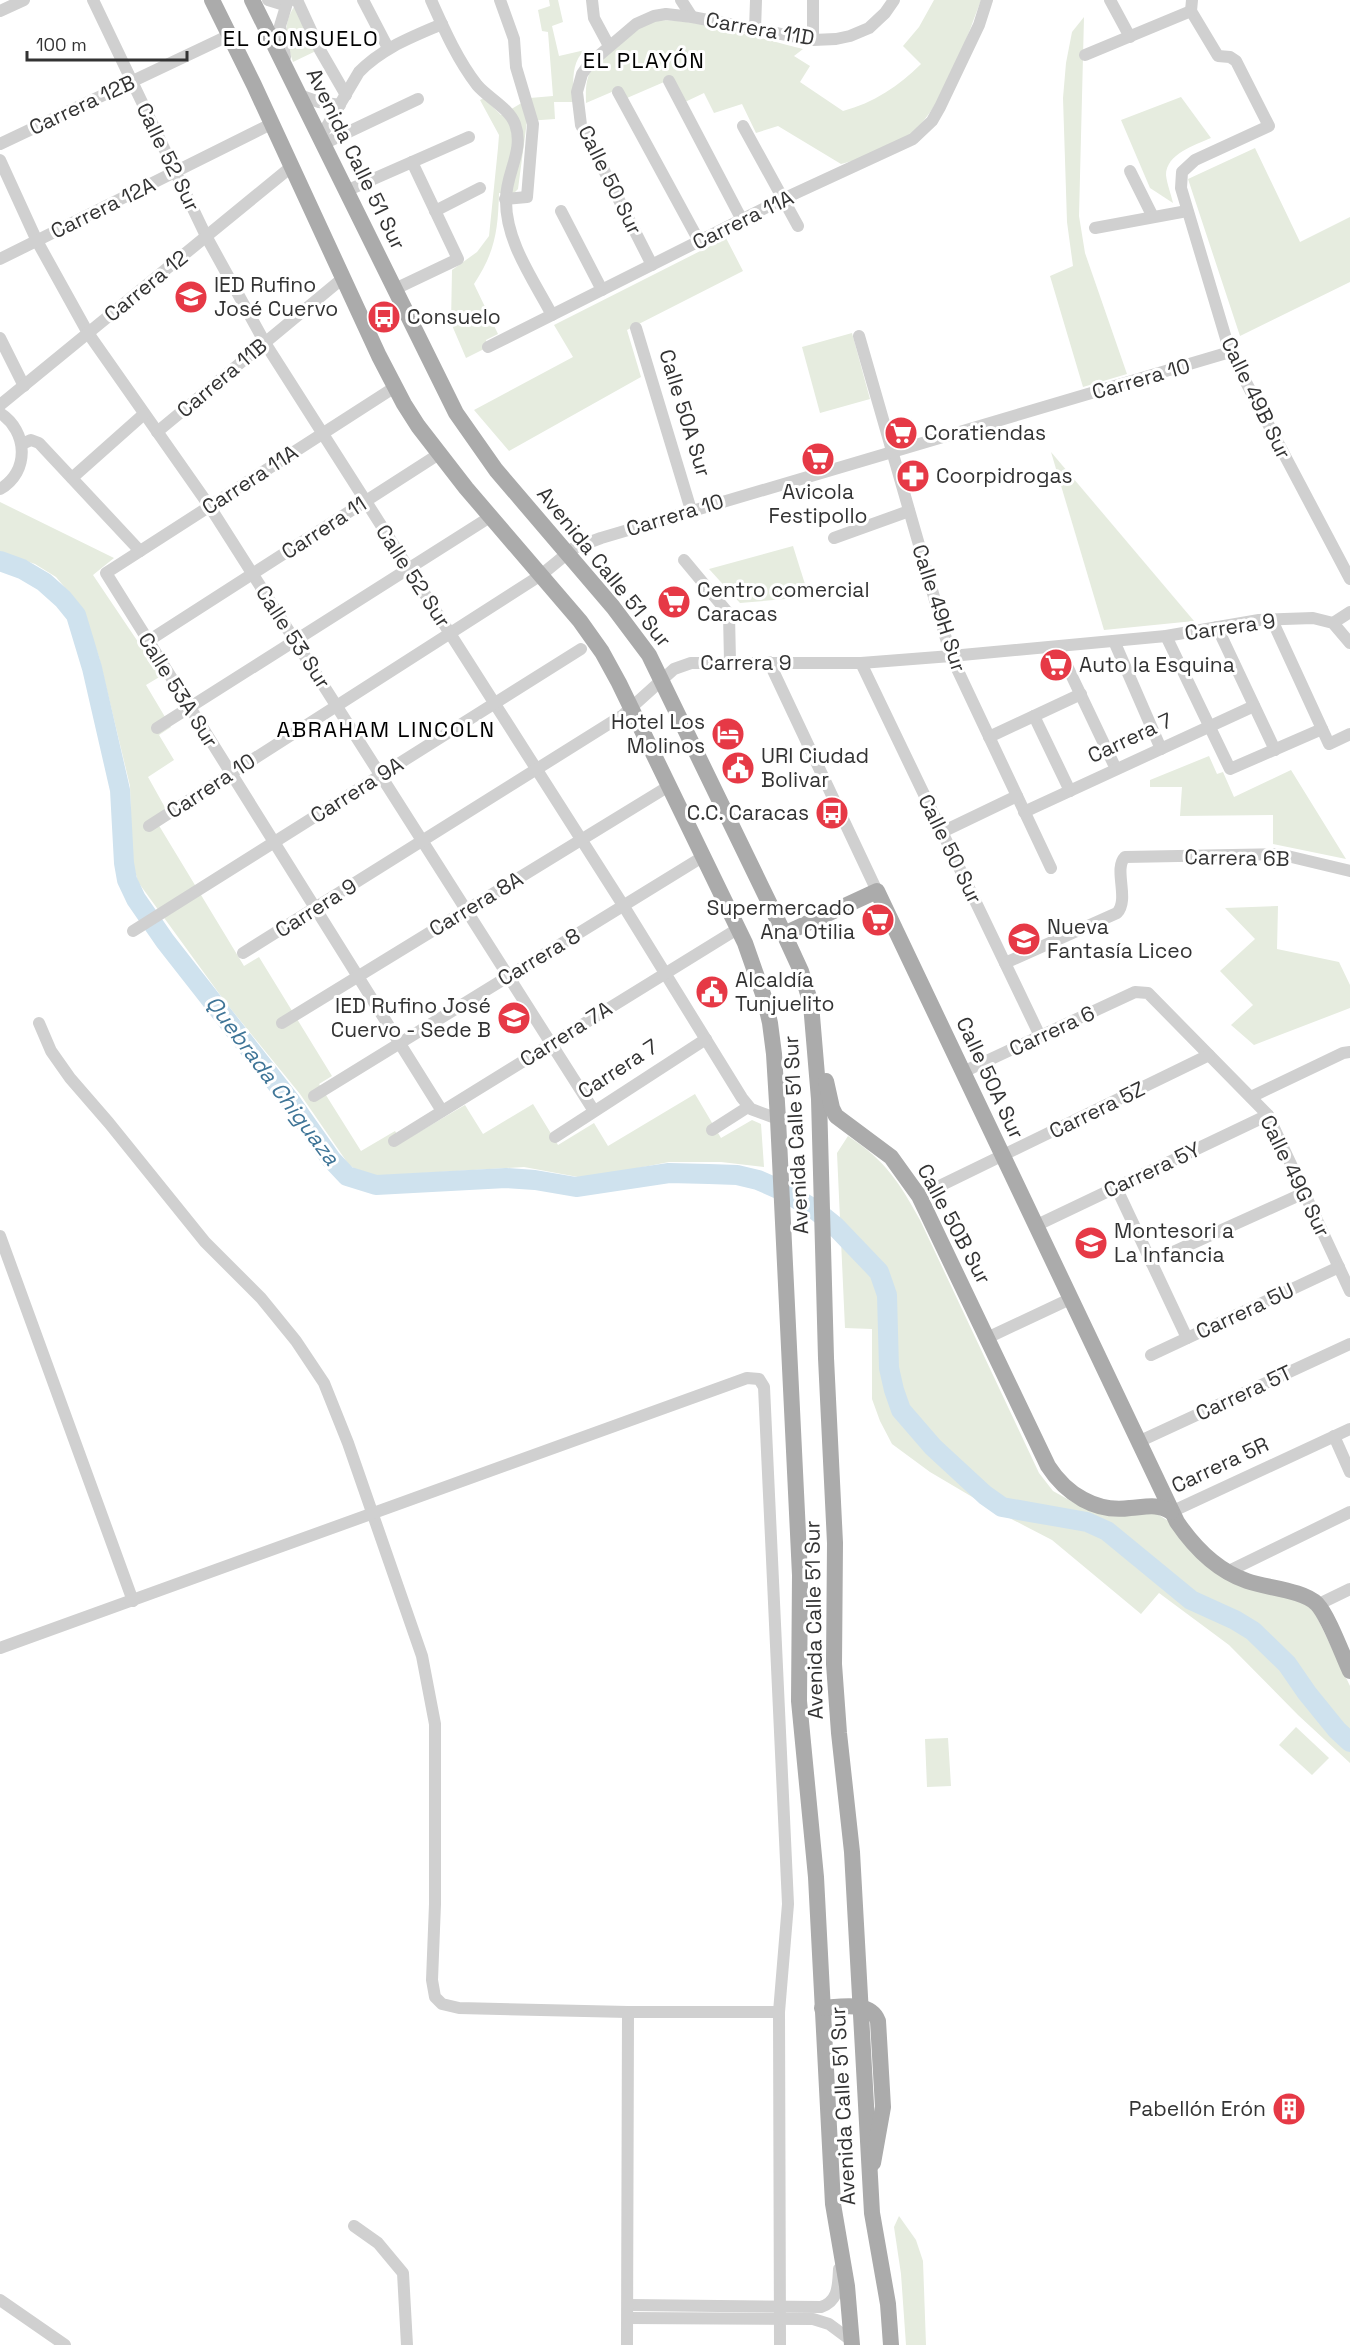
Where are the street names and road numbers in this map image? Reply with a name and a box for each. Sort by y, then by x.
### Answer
street label: Carrera 11D [704,6,817,51]
street label: Avenida Calle 51 Sur [301,63,412,254]
street label: Carrera 12B [25,68,139,141]
street label: Calle 52 Sur [130,98,206,216]
street label: Calle 50 Sur [572,120,649,239]
street label: Carrera 12A [46,171,160,244]
street label: Carrera 11A [688,183,798,256]
street label: Carrera 12 [98,244,193,328]
street label: Carrera 11B [171,332,272,423]
street label: Calle 49B Sur [1215,332,1298,463]
street label: Calle 50A Sur [653,346,718,480]
street label: Carrera 10 [1089,352,1193,405]
street label: Carrera 11A [197,439,303,521]
street label: Avenida Calle 51 Sur [531,481,678,653]
street label: Carrera 10 [623,487,727,542]
street label: Carrera 11 [276,490,371,565]
street label: Calle 52 Sur [370,519,457,633]
street label: Calle 49H Sur [906,541,973,675]
street label: Calle 53 Sur [250,580,337,694]
street label: Carrera 9 [1183,607,1277,646]
street label: Calle 53A Sur [132,627,225,752]
street label: Carrera 9 [700,649,792,676]
street label: Carrera 7 [1083,706,1177,769]
street label: Carrera 10 [161,747,260,824]
street label: Carrera 9A [305,750,408,829]
street label: Calle 50 Sur [912,789,989,908]
street label: Carrera 6B [1184,843,1290,872]
street label: Carrera 8A [424,865,528,942]
street label: Carrera 9 [270,872,362,943]
street label: Carrera 8 [493,921,585,992]
street label: Carrera 7A [515,996,617,1072]
street label: Carrera 6 [1005,999,1099,1062]
street label: Calle 50A Sur [950,1012,1031,1143]
street label: Carrera 7 [573,1034,663,1104]
street label: Avenida Calle 51 Sur [777,1035,814,1235]
street label: Carrera 5Z [1044,1075,1149,1144]
street label: Calle 49G Sur [1254,1110,1337,1241]
street label: Carrera 5Y [1099,1135,1205,1204]
street label: Calle 50B Sur [911,1159,998,1289]
street label: Carrera 5U [1191,1276,1298,1345]
street label: Carrera 5T [1191,1358,1296,1427]
street label: Carrera 5R [1167,1430,1273,1499]
street label: Avenida Calle 51 Sur [798,1520,829,1720]
street label: Avenida Calle 51 Sur [824,2006,861,2206]

